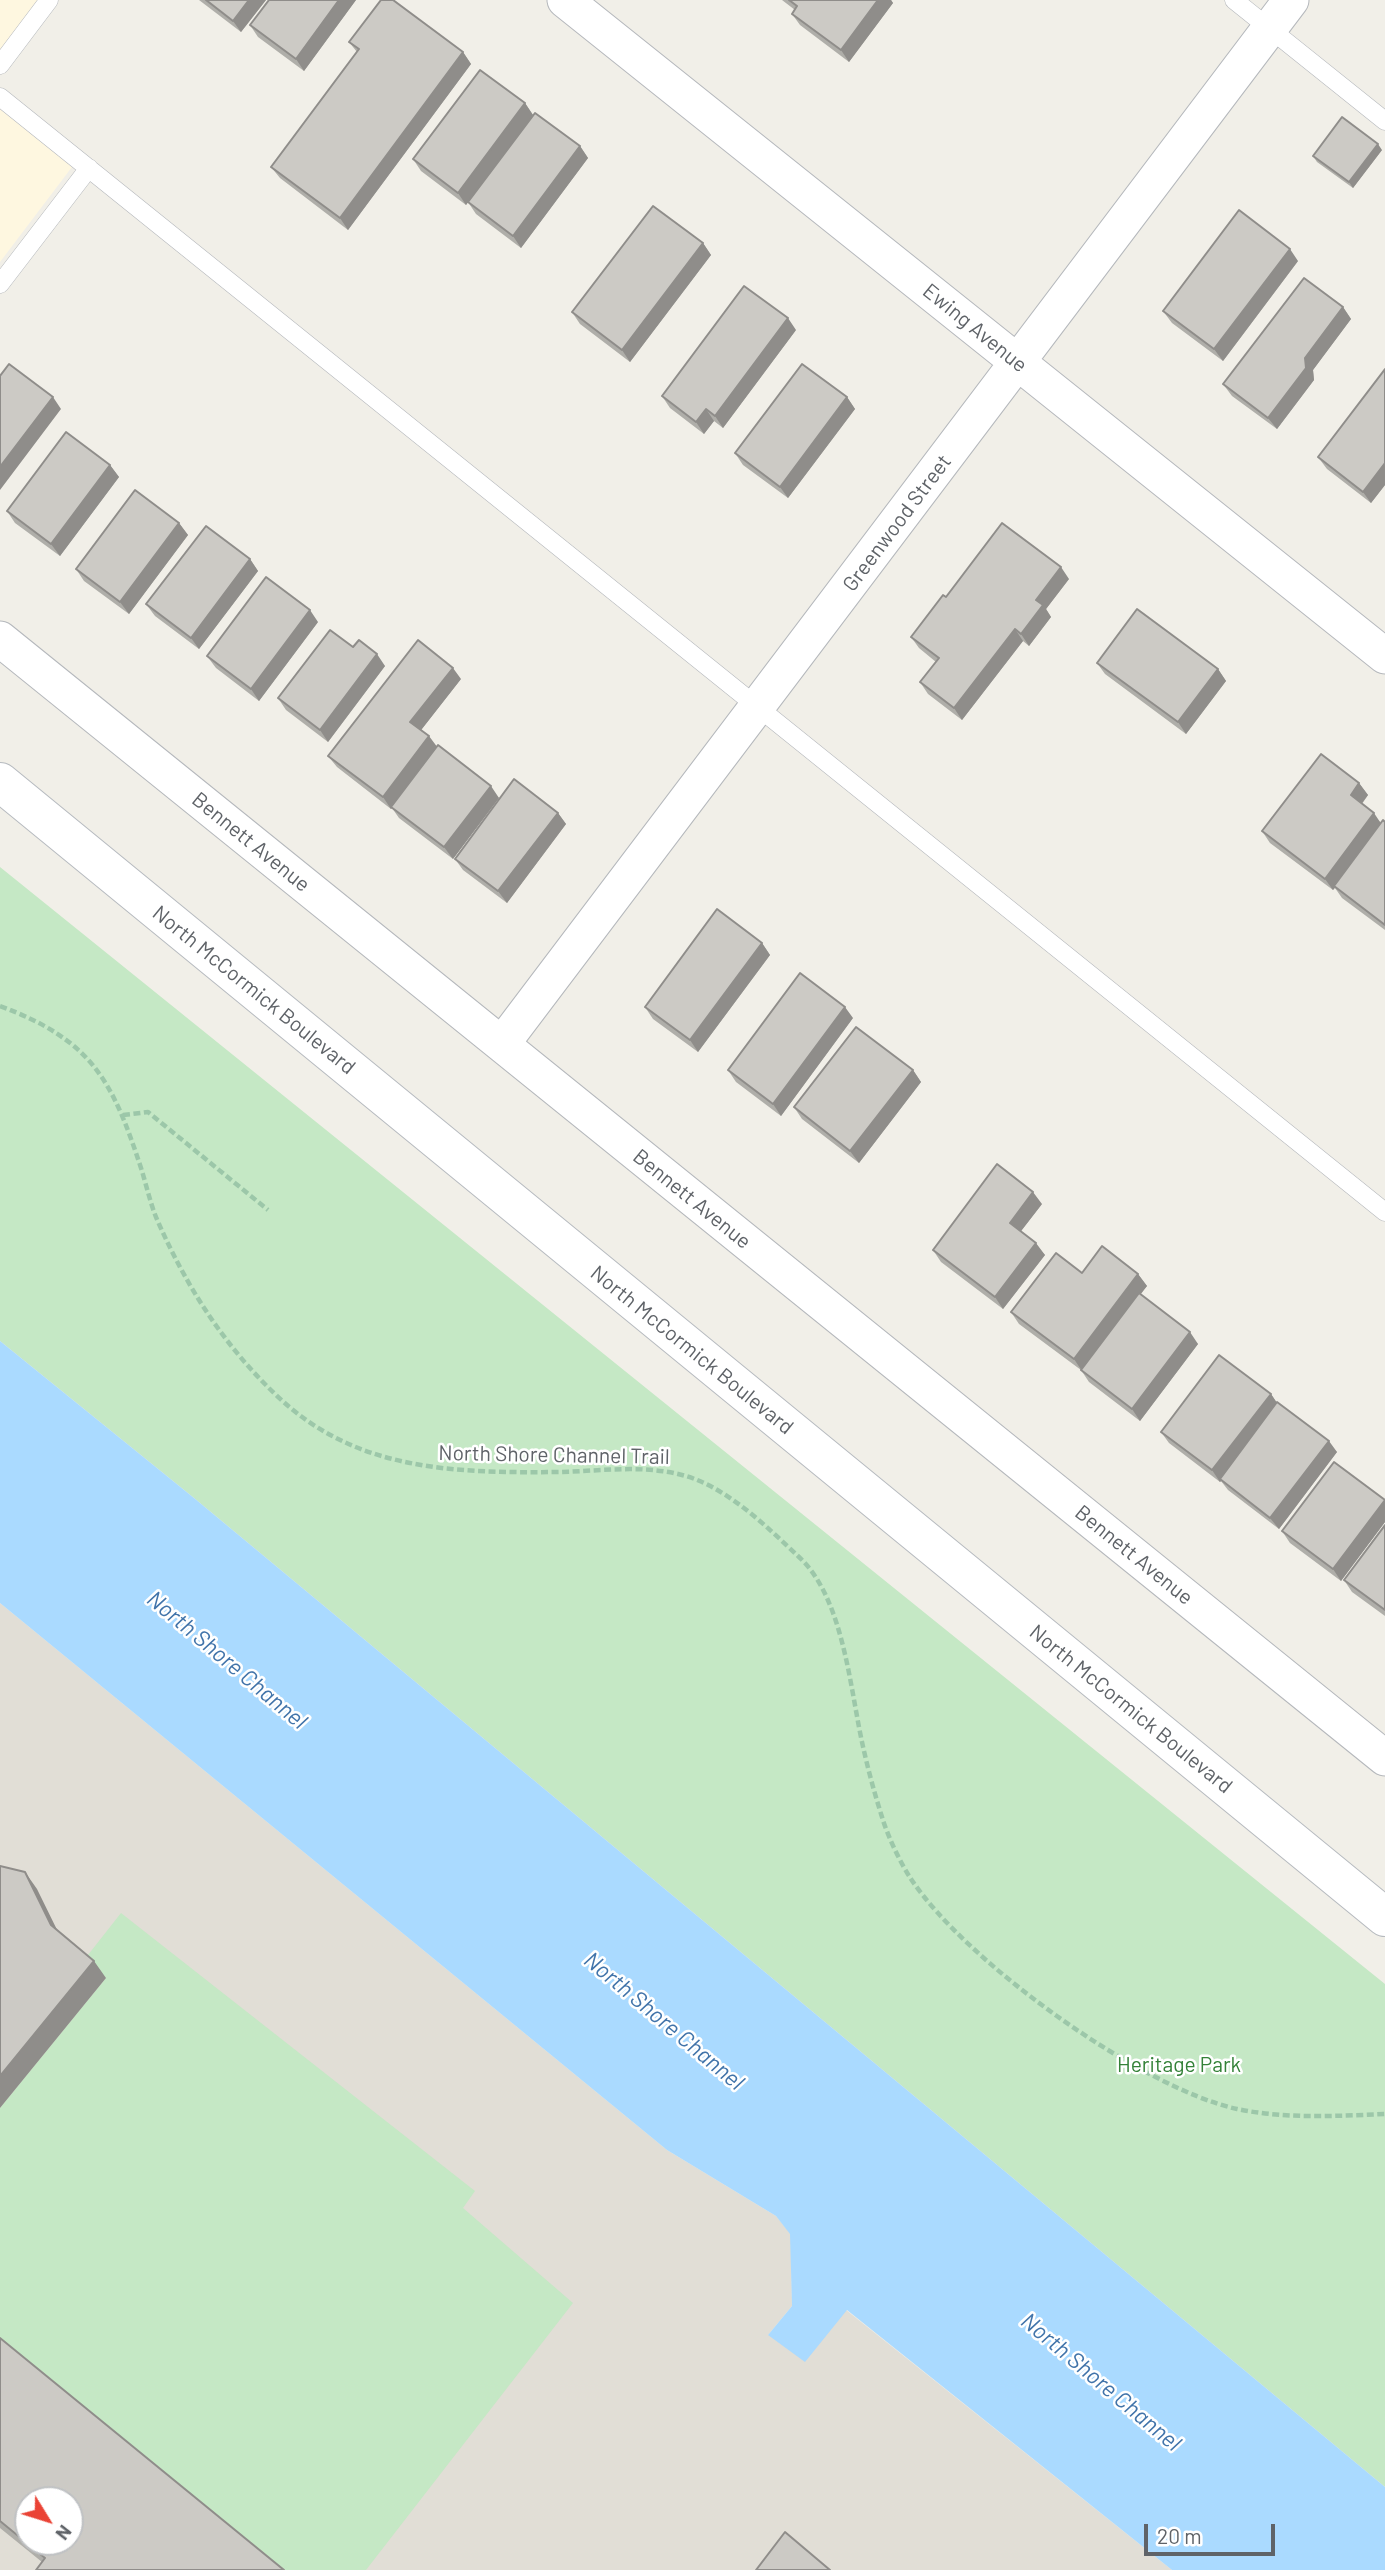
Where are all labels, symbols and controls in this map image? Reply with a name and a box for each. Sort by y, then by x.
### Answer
street label: Ewing Avenue [918,278,1032,378]
street label: Greenwood Street [837,450,957,596]
street label: Bennett Avenue [187,787,315,897]
street label: North McCormick Boulevard [147,900,361,1080]
street label: Bennett Avenue [628,1144,756,1254]
street label: North McCormick Boulevard [585,1260,799,1440]
street label: North Shore Channel Trail [438,1440,670,1470]
street label: Bennett Avenue [1070,1500,1198,1610]
water label: North Shore Channel [141,1585,313,1735]
street label: North McCormick Boulevard [1024,1619,1238,1799]
water label: North Shore Channel [578,1946,750,2096]
park label: Heritage Park [1117,2052,1241,2078]
water label: North Shore Channel [1015,2307,1187,2457]
north arrow [14,2486,84,2556]
scale bar [1147,2510,1278,2554]
text: N [51,2521,77,2545]
text: 20 m [1157,2523,1202,2548]

